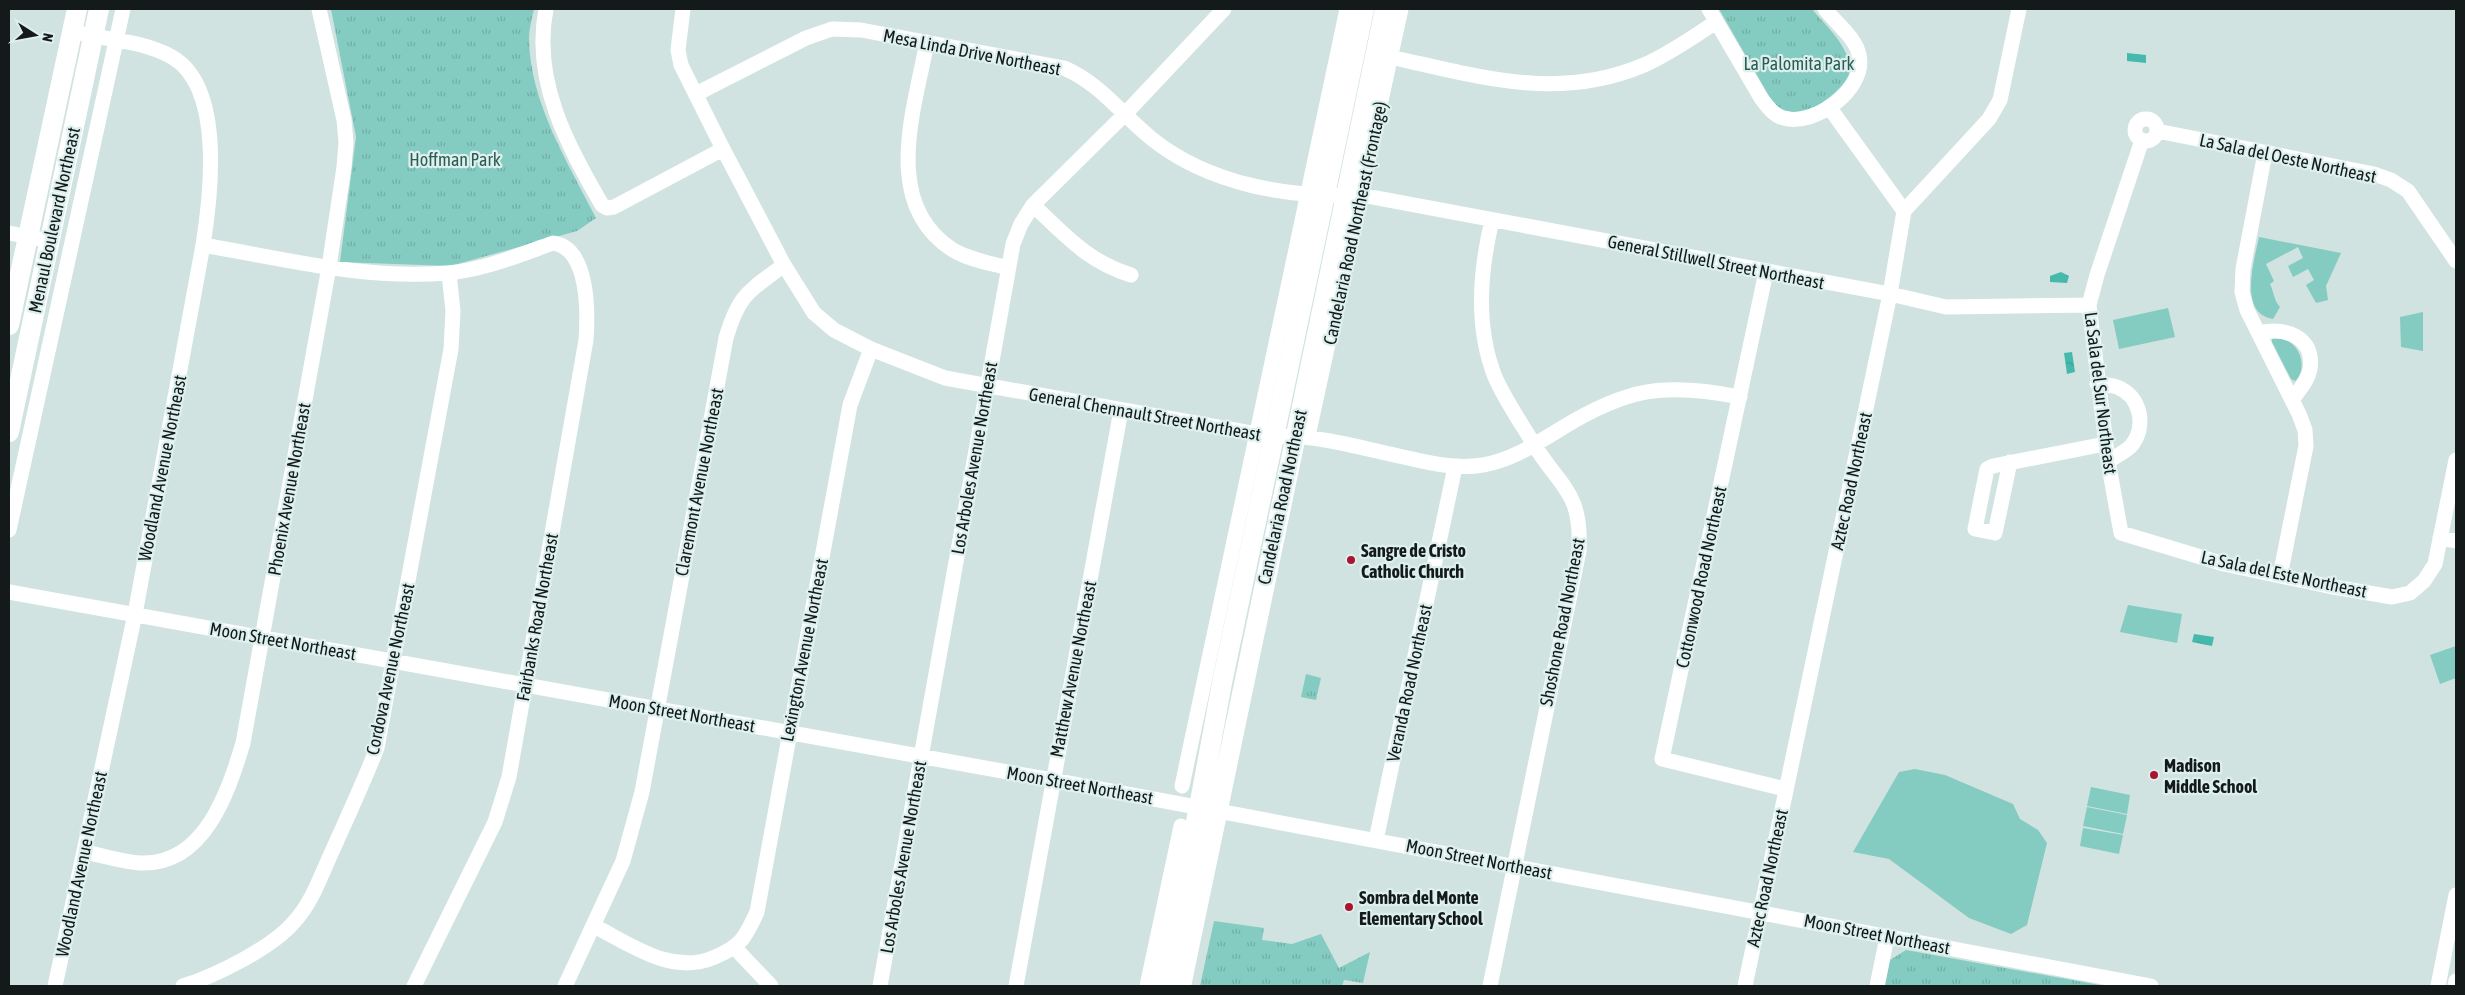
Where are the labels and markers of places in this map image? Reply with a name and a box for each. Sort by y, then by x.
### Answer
place label: Sangre de Cristo Catholic Church [1361,540,1466,582]
marker: Sangre de Cristo Catholic Church [1345,554,1357,566]
place label: Madison Middle School [2164,755,2257,797]
marker: Madison Middle School [2148,769,2160,781]
place label: Sombra del Monte Elementary School [1359,887,1483,929]
marker: Sombra del Monte Elementary School [1343,901,1355,913]

